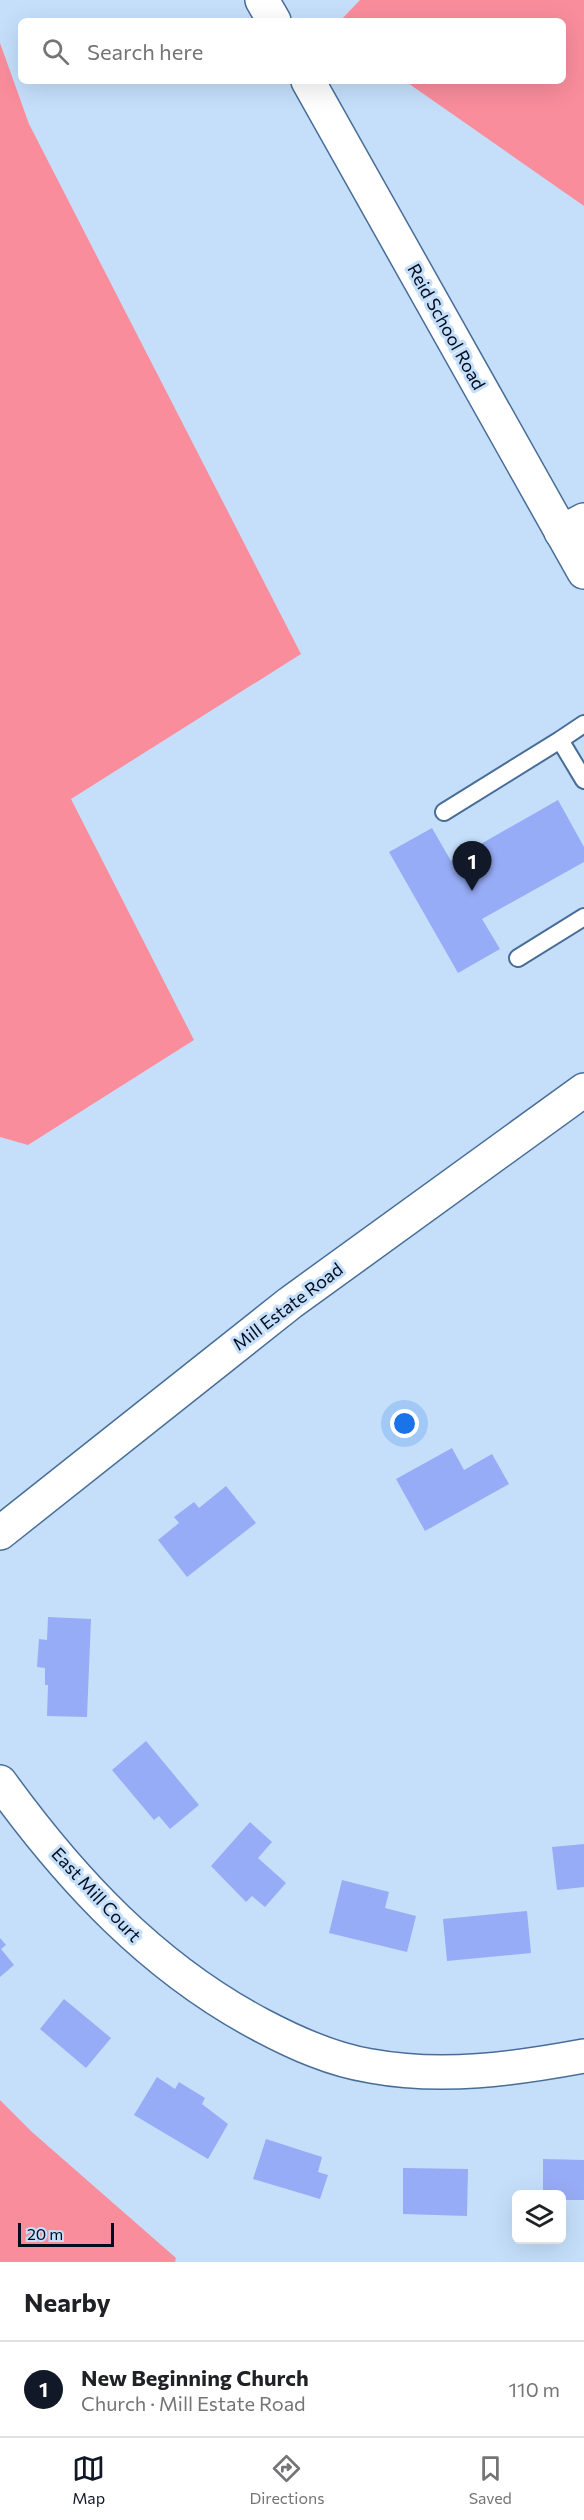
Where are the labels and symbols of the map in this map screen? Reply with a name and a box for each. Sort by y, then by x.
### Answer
street label: Reid School Road [403,260,491,393]
pin: 1 [452,842,492,891]
street label: Mill Estate Road [228,1258,347,1355]
your location [390,1409,419,1438]
street label: East Mill Court [47,1842,146,1946]
scale bar [18,2220,114,2248]

